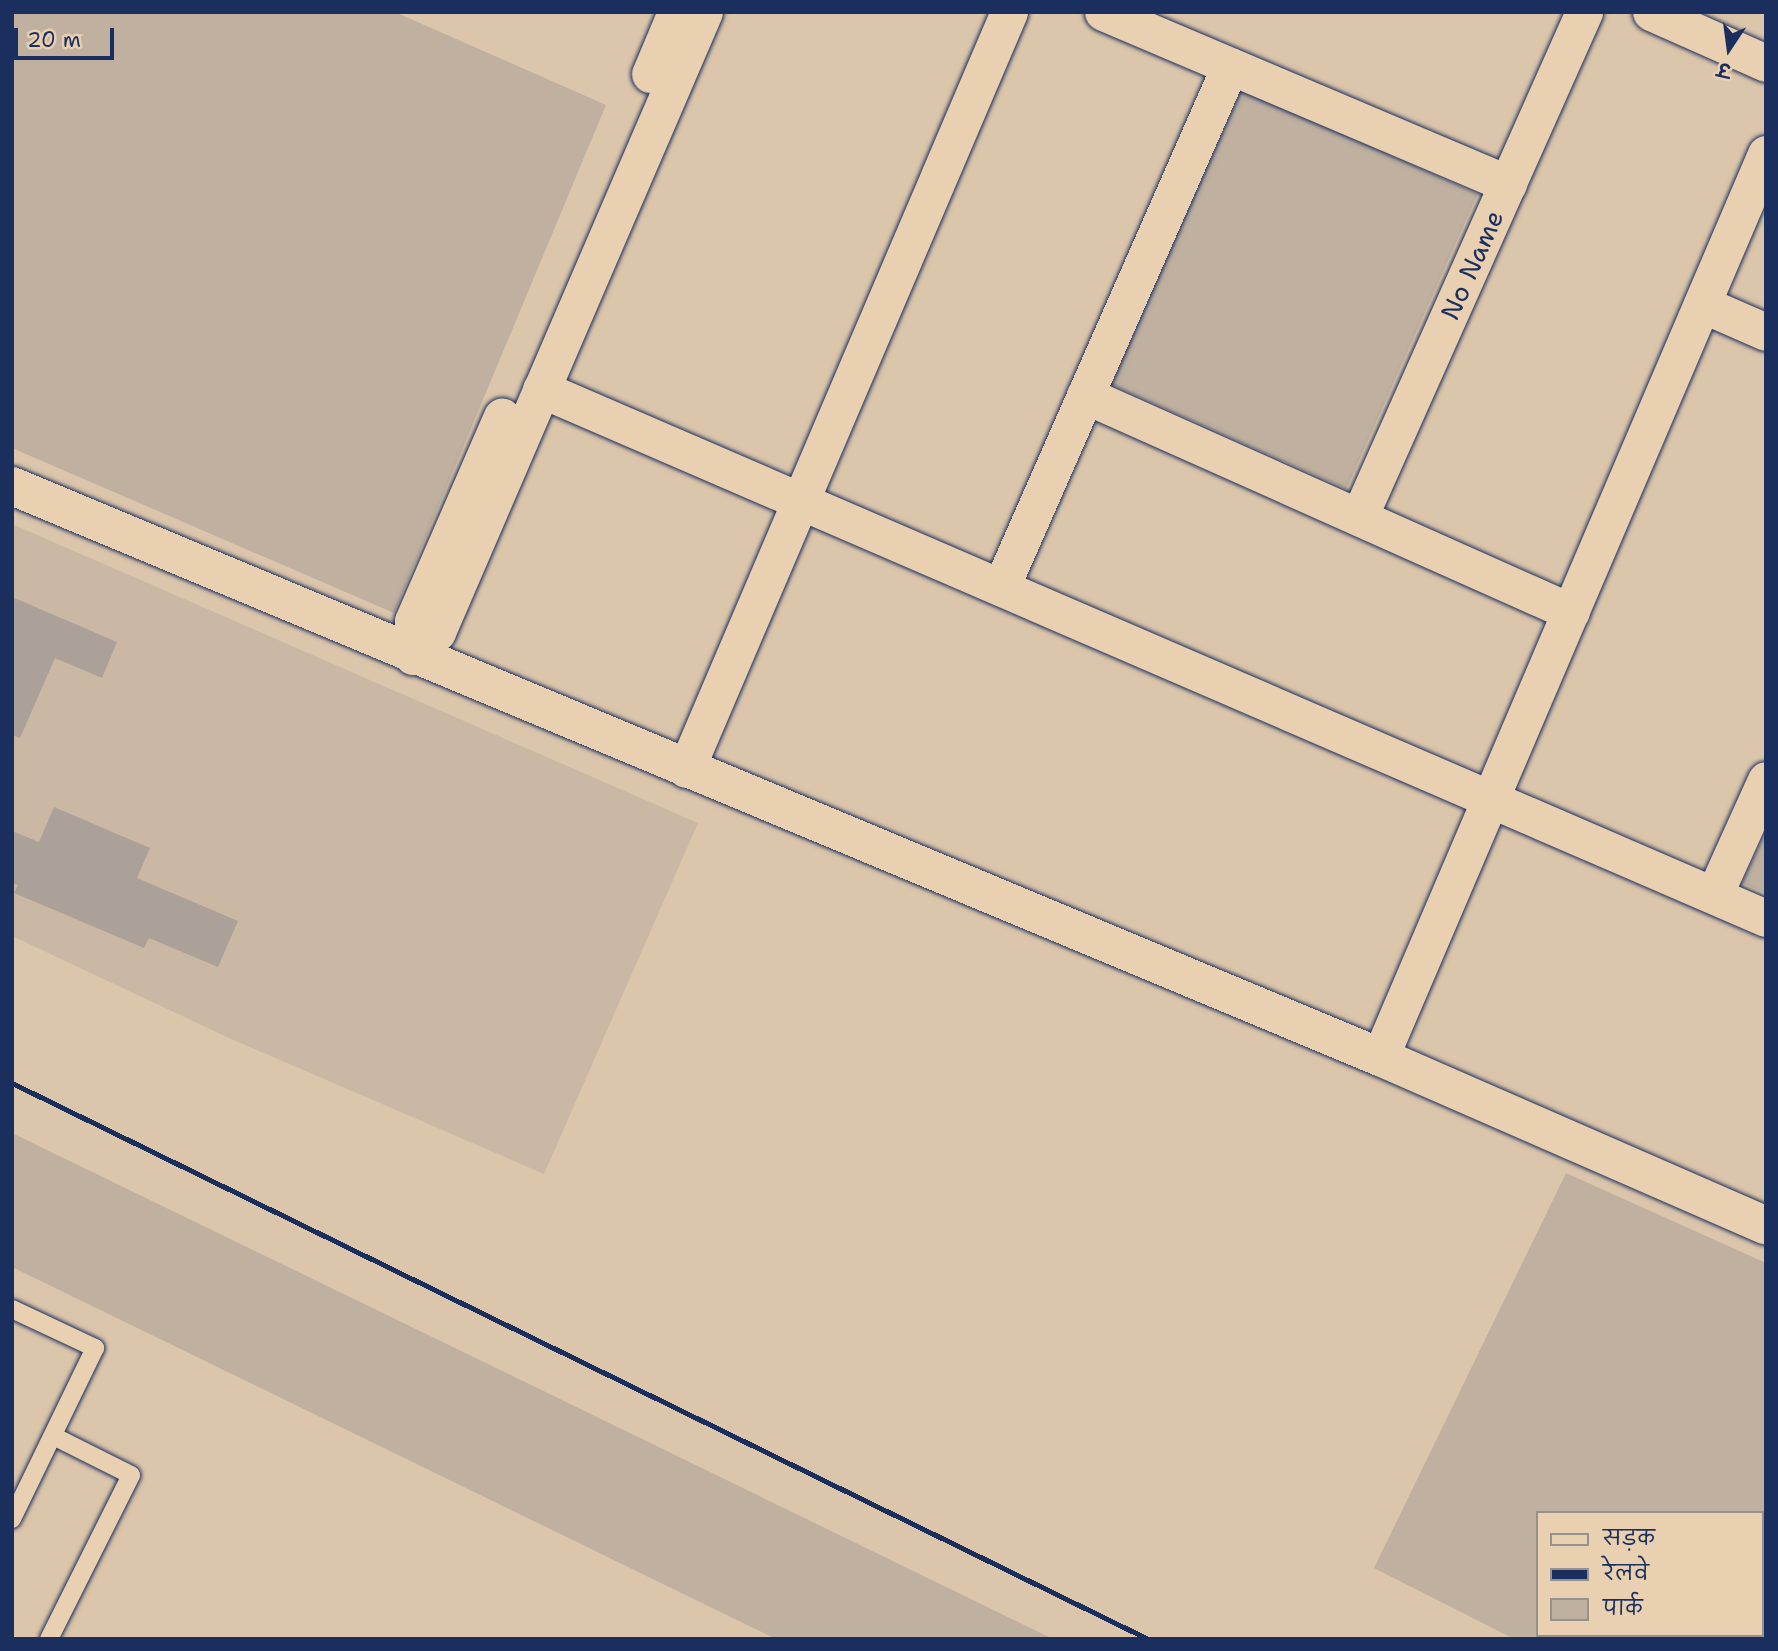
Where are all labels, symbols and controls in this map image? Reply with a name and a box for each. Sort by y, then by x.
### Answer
scale bar [18,14,117,58]
north arrow [1694,14,1764,84]
text: 20 m [27,26,81,54]
text: उ [1715,56,1733,84]
street label: No Name [1434,205,1510,325]
legend [1536,1511,1764,1637]
text: सड़क [1603,1524,1655,1552]
text: रेलवे [1603,1559,1649,1587]
text: पार्क [1603,1594,1643,1622]

